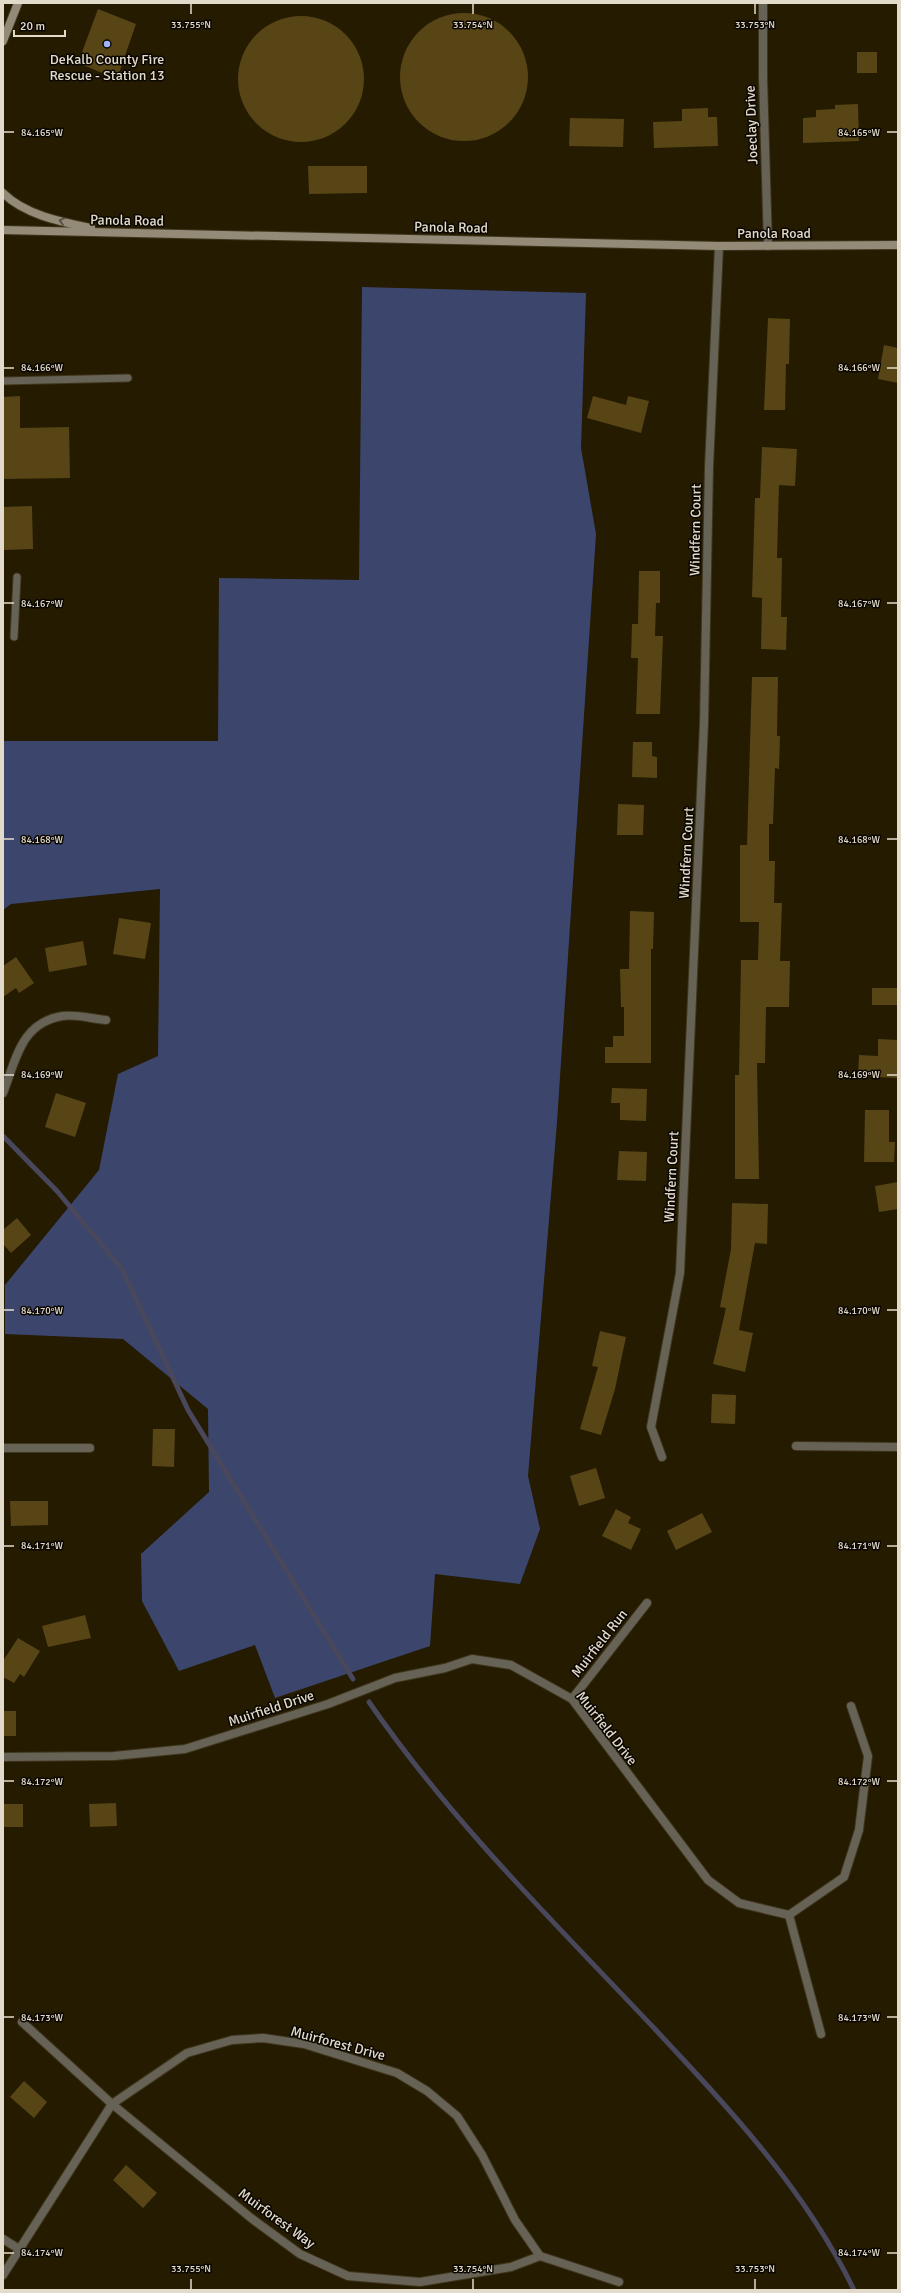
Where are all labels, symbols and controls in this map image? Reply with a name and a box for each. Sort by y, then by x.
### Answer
scale bar [14,12,65,38]
text: 20 m [20,19,45,34]
text: 33.755°N [171,19,211,31]
text: 33.754°N [453,19,493,31]
text: 33.753°N [735,19,775,31]
marker: DeKalb County Fire Rescue - Station 13 [102,39,112,49]
place label: DeKalb County Fire Rescue - Station 13 [49,51,165,84]
street label: Joeclay Drive [742,85,761,165]
text: 84.165°W [21,127,63,139]
text: 84.165°W [838,127,880,139]
street label: Panola Road [90,211,164,230]
one-way arrow [59,217,66,226]
street label: Panola Road [414,218,488,237]
street label: Panola Road [737,225,811,242]
text: 84.166°W [21,362,63,374]
text: 84.166°W [838,362,880,374]
street label: Windfern Court [686,484,705,576]
text: 84.167°W [21,598,63,610]
text: 84.167°W [838,598,880,610]
street label: Windfern Court [676,807,697,899]
text: 84.168°W [21,834,63,846]
text: 84.168°W [838,834,880,846]
text: 84.169°W [21,1069,63,1081]
text: 84.169°W [838,1069,880,1081]
street label: Windfern Court [661,1131,682,1223]
text: 84.170°W [21,1305,63,1317]
text: 84.170°W [838,1305,880,1317]
text: 84.171°W [21,1540,63,1552]
text: 84.171°W [838,1540,880,1552]
street label: Muirfield Run [568,1606,631,1681]
street label: Muirfield Drive [226,1687,316,1730]
street label: Muirfield Drive [572,1688,641,1769]
text: 84.172°W [21,1776,63,1788]
text: 84.172°W [838,1776,880,1788]
text: 84.173°W [21,2012,63,2024]
text: 84.173°W [838,2012,880,2024]
street label: Muirforest Drive [289,2023,387,2064]
street label: Muirforest Way [235,2185,319,2252]
text: 84.174°W [21,2247,63,2259]
text: 84.174°W [838,2247,880,2259]
text: 33.755°N [171,2263,211,2275]
text: 33.754°N [453,2263,493,2275]
text: 33.753°N [735,2263,775,2275]

